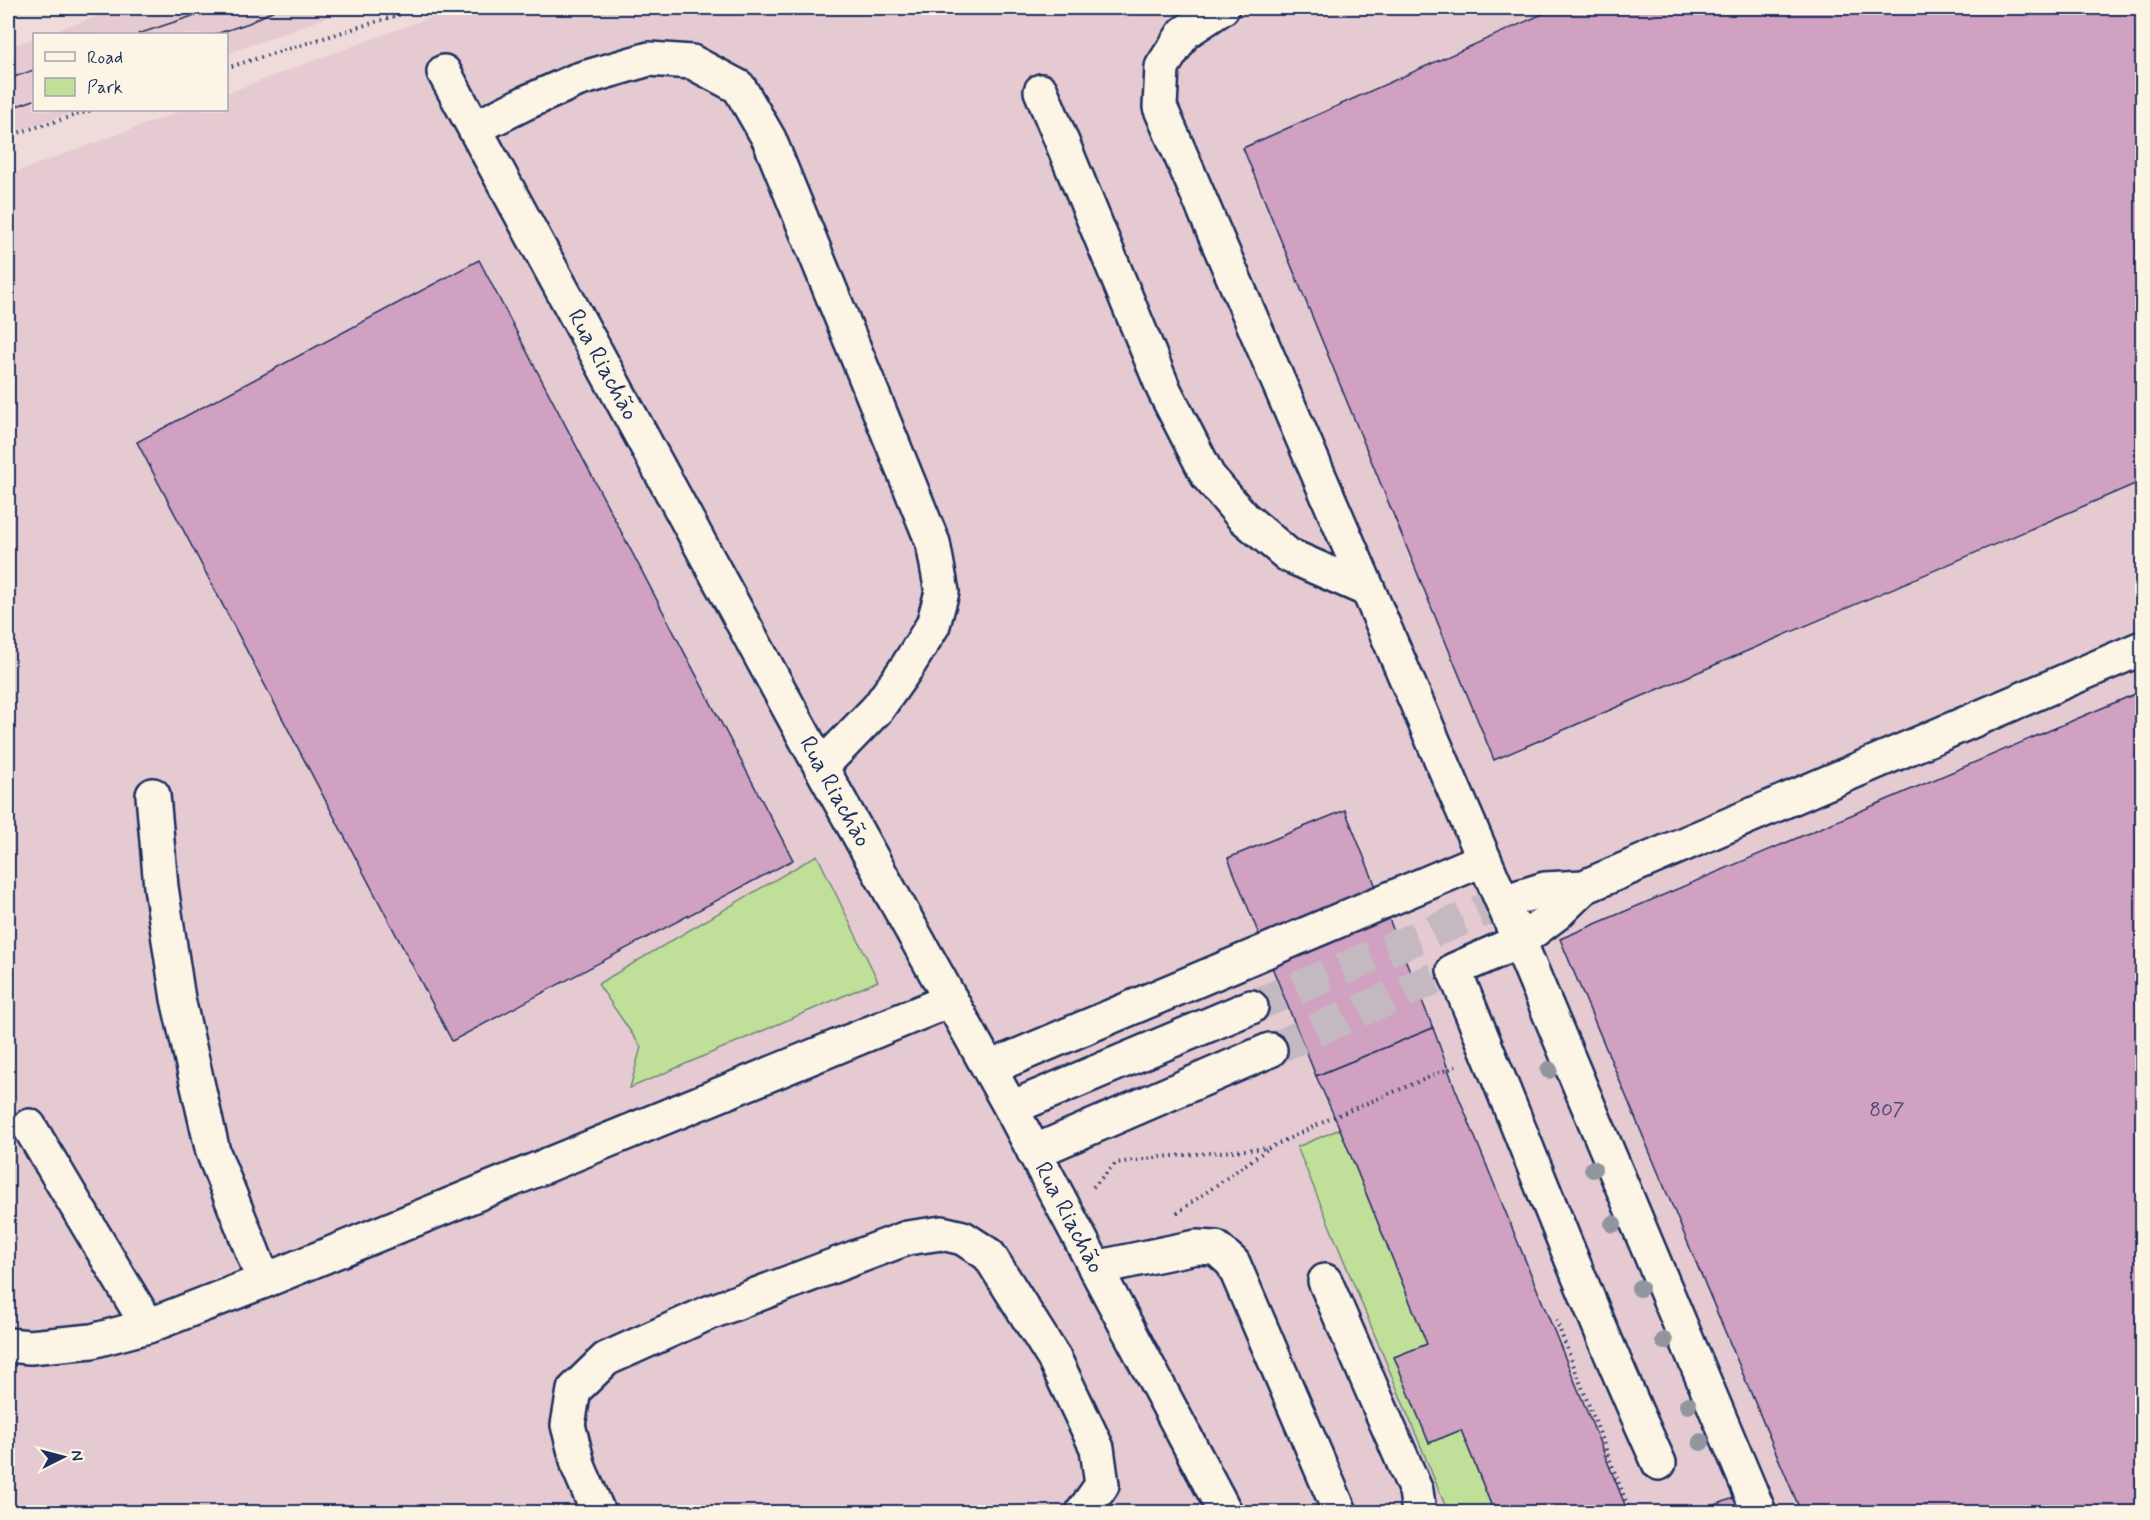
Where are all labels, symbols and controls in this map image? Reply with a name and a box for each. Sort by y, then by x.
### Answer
legend [33,33,228,111]
text: Road [87,46,123,70]
text: Park [87,76,123,100]
street label: Rua Riachão [560,304,645,426]
street label: Rua Riachão [792,731,878,853]
house number: 807 [1869,1096,1905,1124]
street label: Rua Riachão [1027,1156,1111,1279]
north arrow [33,1427,93,1487]
text: N [65,1449,87,1462]

